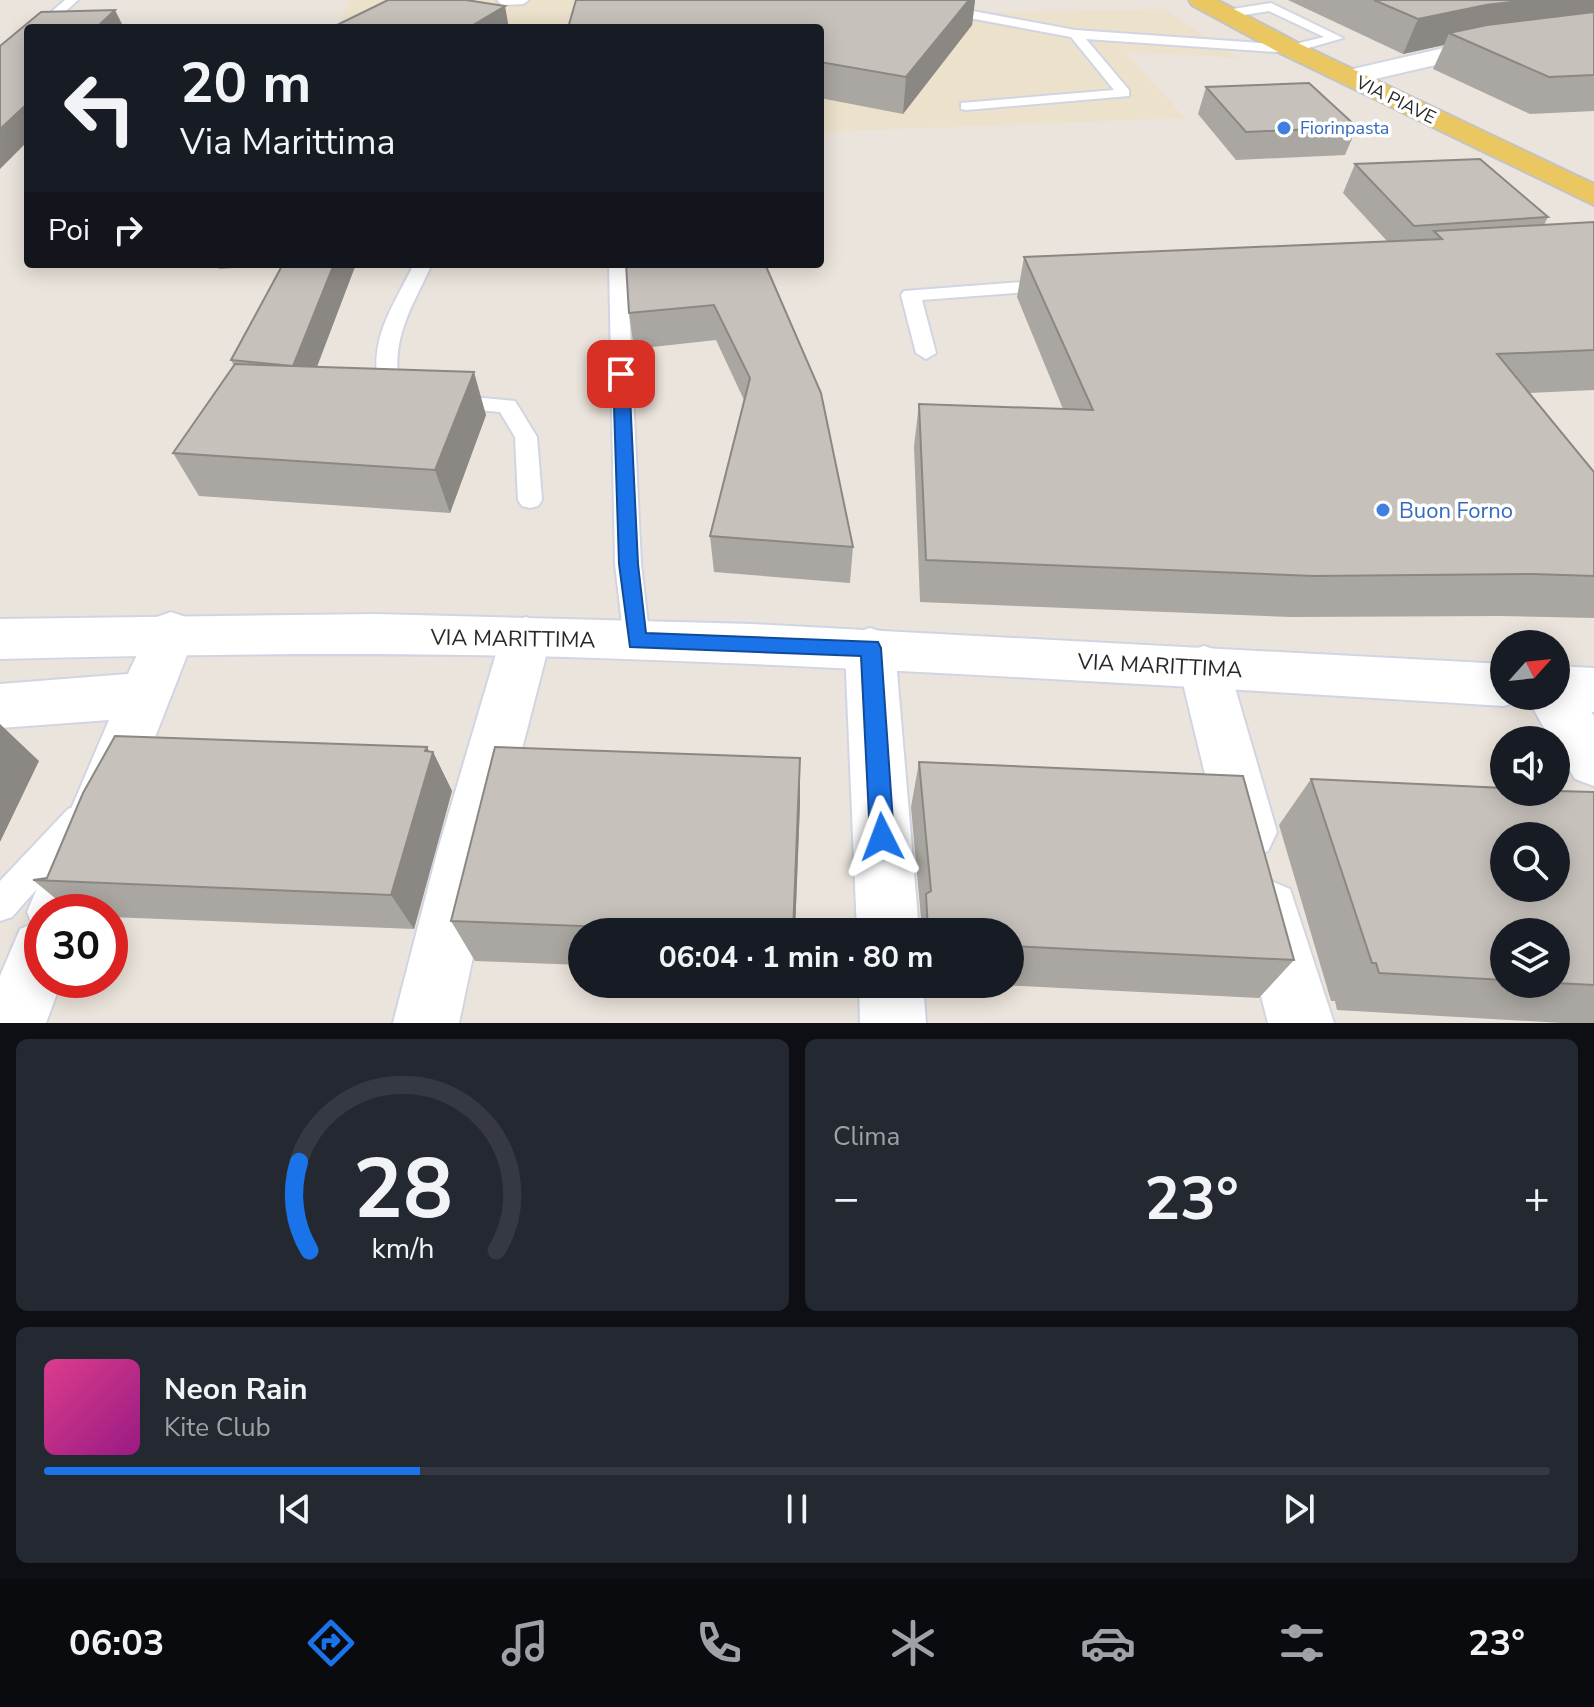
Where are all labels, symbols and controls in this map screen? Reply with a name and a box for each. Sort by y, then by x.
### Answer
text: 20 m [180,45,311,122]
icon: left [48,56,152,160]
street label: VIA PIAVE [1351,70,1440,130]
place label: Fiorinpasta [1300,116,1389,140]
text: Via Marittima [180,118,396,167]
marker: Fiorinpasta [1275,119,1293,137]
icon: right [106,208,150,252]
text: Poi [48,210,90,251]
pin [587,340,655,408]
icon: arrive [599,352,643,396]
place label: Buon Forno [1399,496,1513,526]
marker: Buon Forno [1374,501,1392,519]
street label: VIA MARITTIMA [429,623,596,655]
north arrow [1490,630,1570,710]
map controls [1490,630,1570,998]
street label: VIA MARITTIMA [1076,647,1243,685]
button: sound [1490,726,1570,806]
position arrow [840,795,924,879]
button: search [1490,822,1570,902]
speed limit sign: 30 [24,894,128,998]
button: layers [1490,918,1570,998]
text: 06:04 · 1 min · 80 m [659,937,933,978]
text: Clima [833,1119,900,1154]
text: 28 [353,1133,452,1246]
text: 23° [1144,1158,1239,1240]
text: − [833,1169,859,1229]
text: + [1524,1169,1550,1229]
text: km/h [371,1229,434,1268]
text: Neon Rain [164,1369,308,1410]
text: Kite Club [164,1410,271,1445]
icon: previous [273,1487,317,1531]
icon: pause [775,1487,819,1531]
icon: next [1277,1487,1321,1531]
icon: directions [303,1615,359,1671]
icon: music [497,1615,553,1671]
icon: phone [691,1615,747,1671]
icon: climate [885,1615,941,1671]
icon: car [1080,1615,1136,1671]
icon: filters [1274,1615,1330,1671]
text: 06:03 [69,1619,164,1668]
text: 23° [1468,1619,1525,1668]

